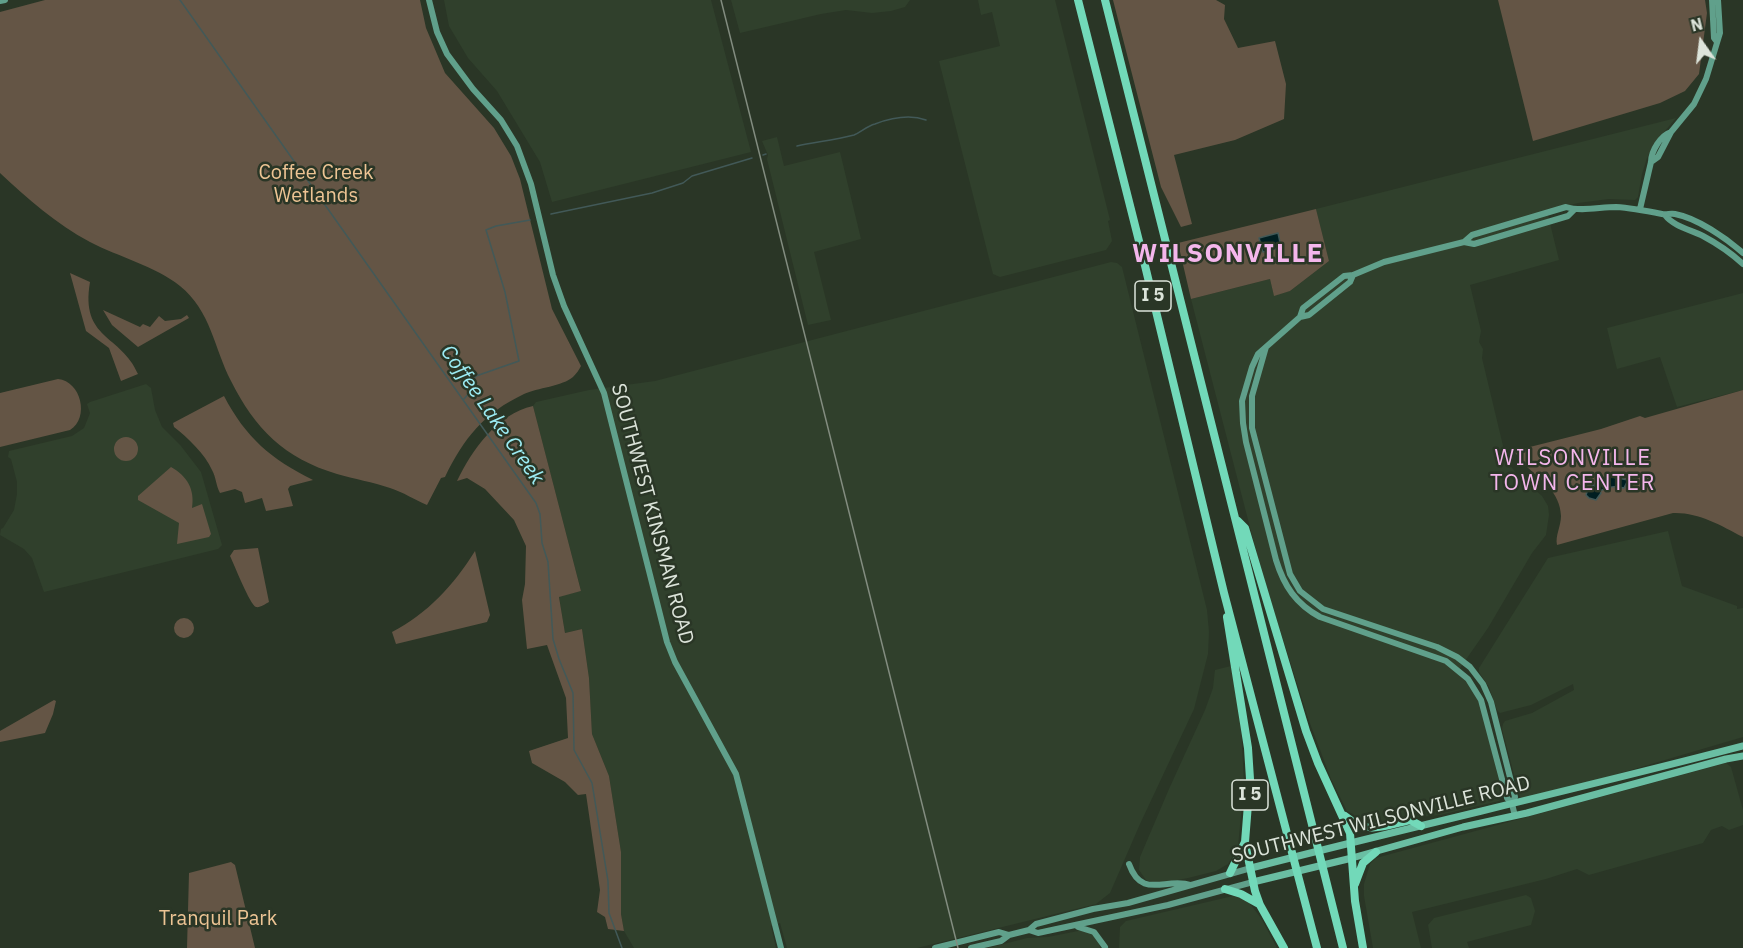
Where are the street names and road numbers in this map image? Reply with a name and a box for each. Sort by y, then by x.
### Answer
road number: I 5 [1135,281,1171,311]
street label: SOUTHWEST KINSMAN ROAD [606,381,698,647]
street label: SOUTHWEST WILSONVILLE ROAD [1229,771,1533,869]
road number: I 5 [1232,780,1268,810]

